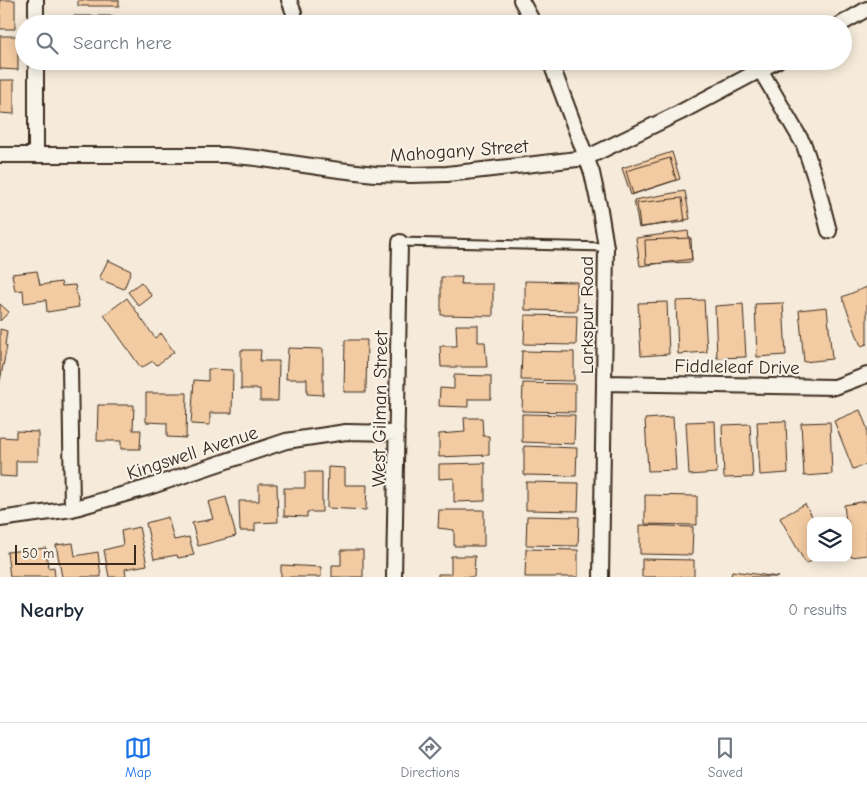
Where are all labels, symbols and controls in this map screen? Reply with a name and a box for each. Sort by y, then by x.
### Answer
search box [15,15,852,70]
icon: search [33,29,61,57]
text: Search here [73,32,172,54]
street label: Mahogany Street [389,135,530,167]
street label: Larkspur Road [576,256,598,374]
street label: West Gilman Street [368,330,392,487]
street label: Fiddleleaf Drive [674,355,800,379]
street label: Kingswell Avenue [124,421,261,485]
map controls [807,517,852,562]
button: layers [807,517,852,562]
scale bar [15,542,136,565]
text: 50 m [22,545,54,562]
text: Nearby [20,598,84,622]
text: 0 results [788,601,847,619]
tab: Map [124,734,152,781]
tab: Directions [400,734,460,781]
tab: Saved [708,734,743,781]

